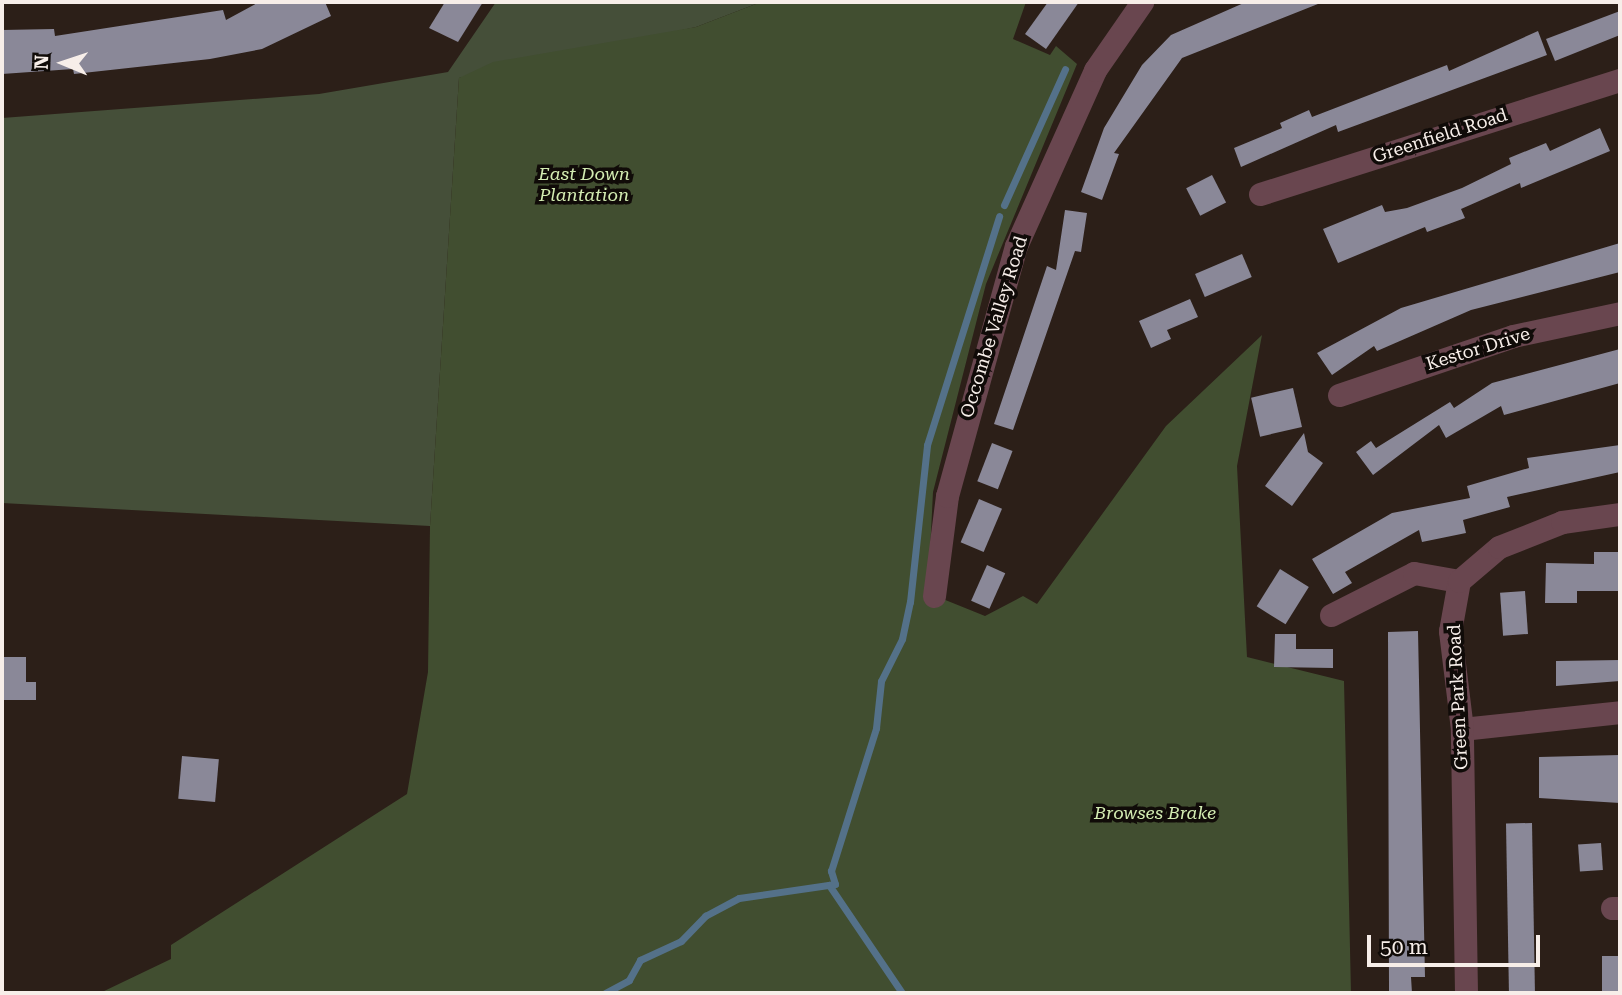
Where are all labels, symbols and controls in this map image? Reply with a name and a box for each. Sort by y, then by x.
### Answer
north arrow [28,28,98,98]
text: N [30,55,53,70]
street label: Greenfield Road [1370,104,1510,168]
park label: East Down Plantation [538,164,630,206]
street label: Occombe Valley Road [956,233,1032,421]
street label: Kestor Drive [1423,323,1533,375]
street label: Green Park Road [1443,624,1473,770]
park label: Browses Brake [1094,802,1216,824]
scale bar [1370,922,1543,966]
text: 50 m [1380,935,1428,959]

